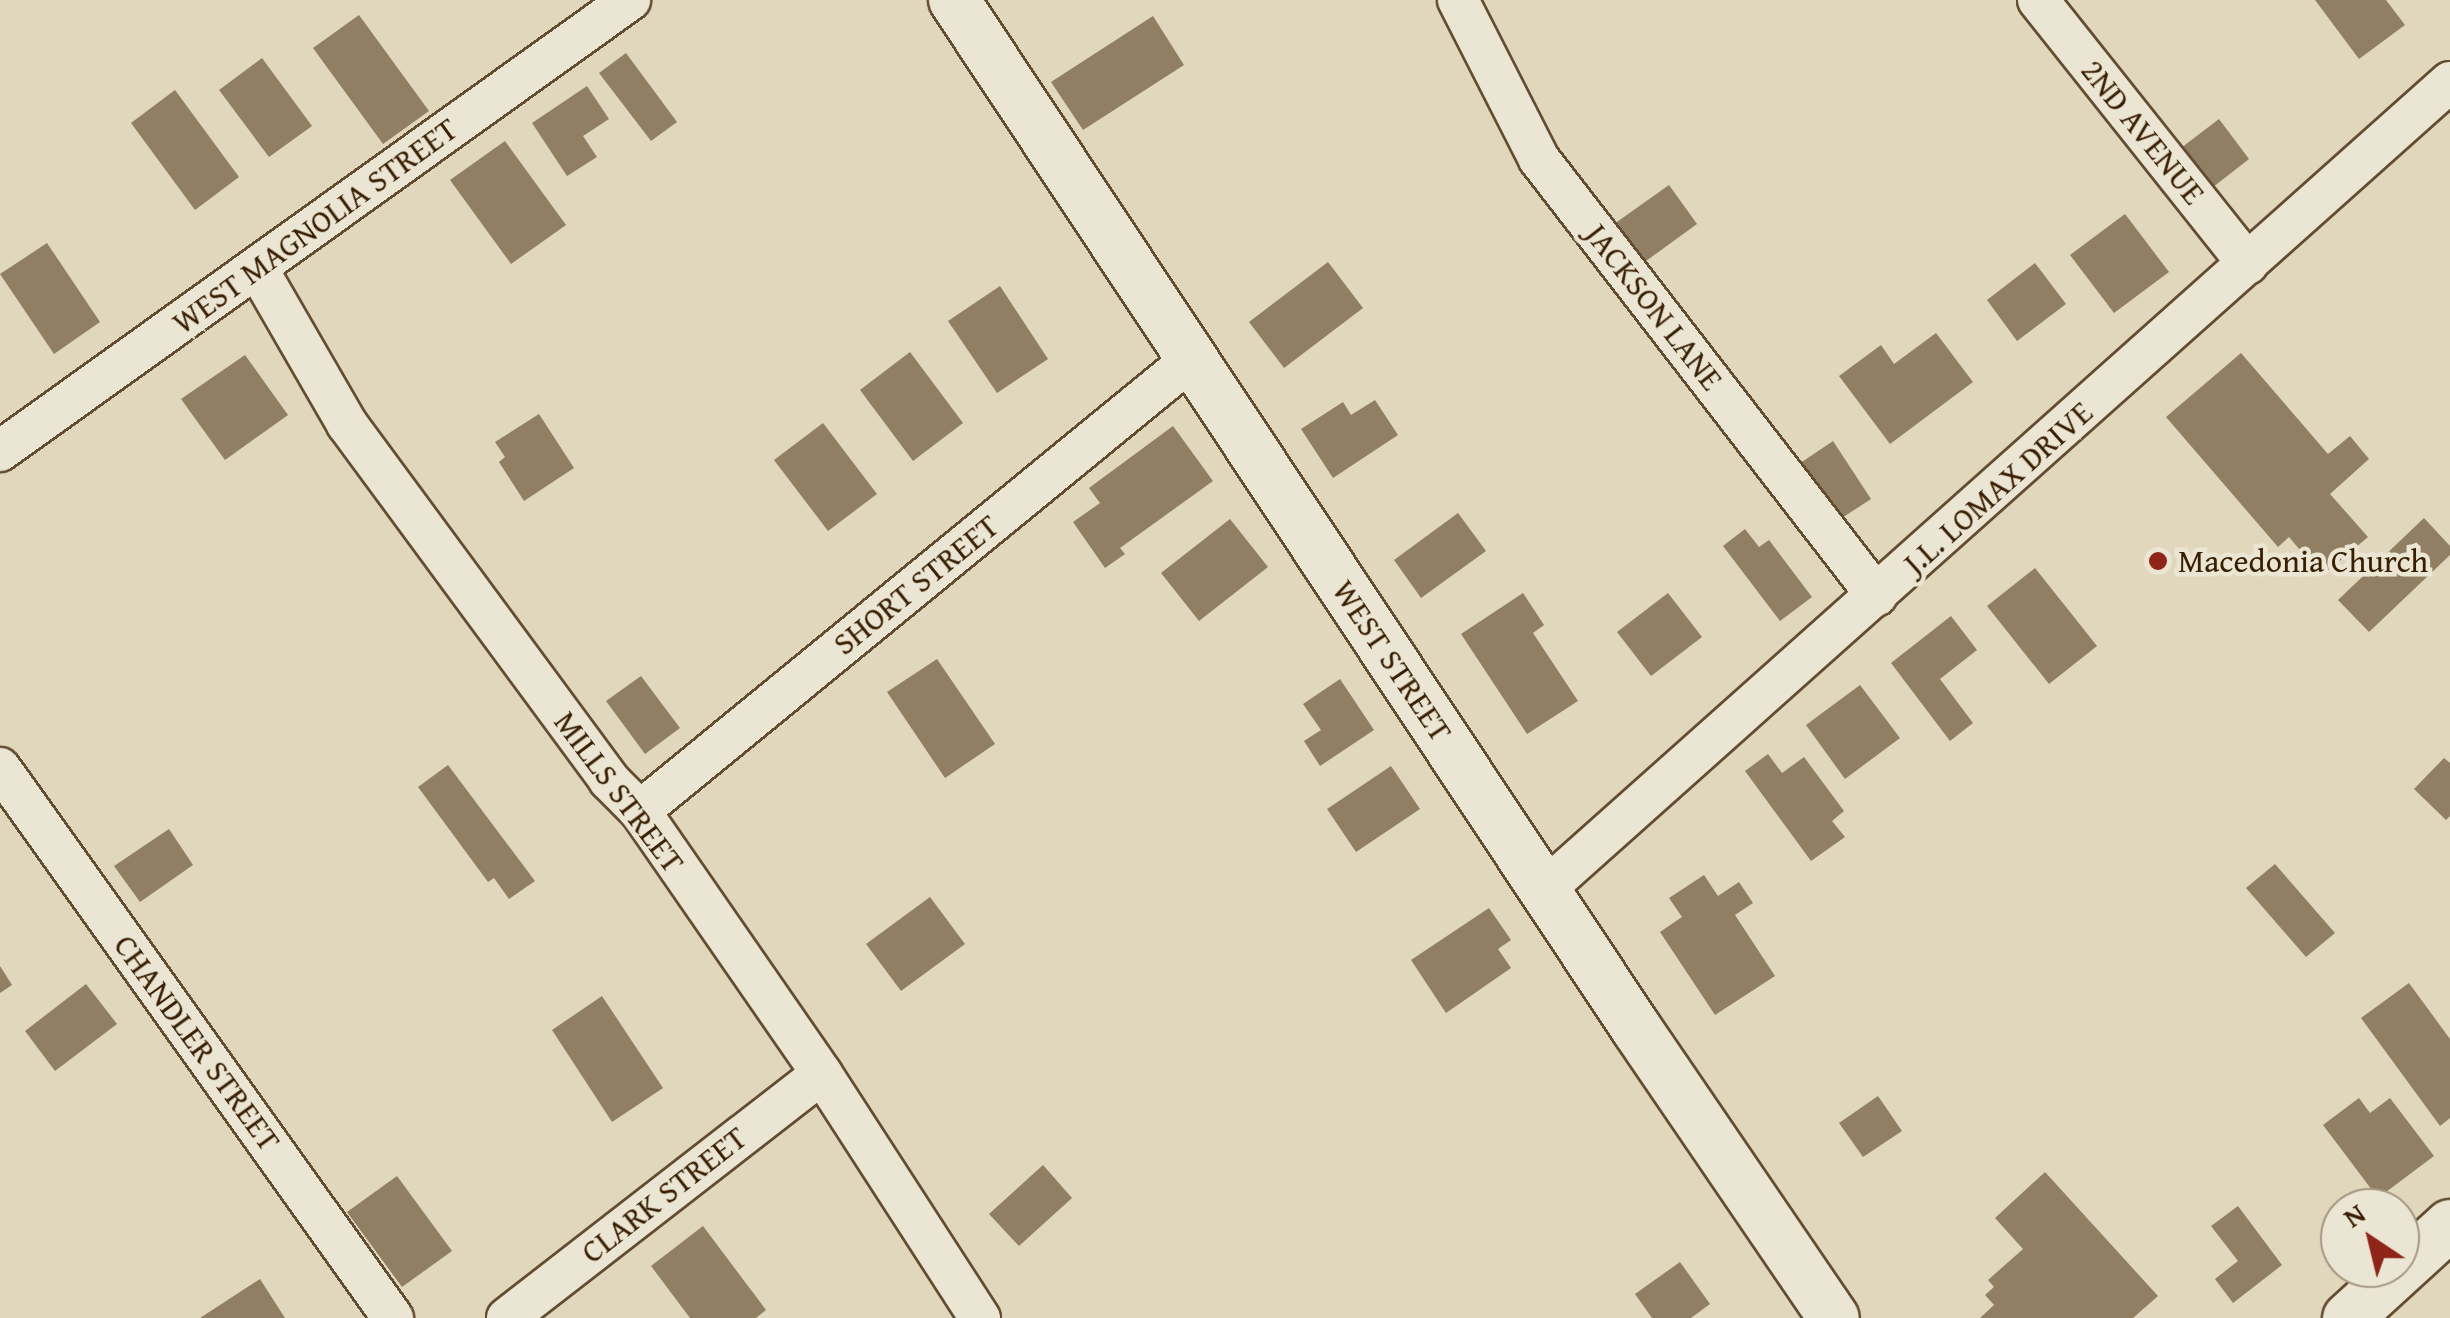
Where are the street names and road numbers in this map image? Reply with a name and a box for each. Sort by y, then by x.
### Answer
street label: 2ND AVENUE [2073,52,2213,212]
street label: WEST MAGNOLIA STREET [165,110,465,342]
street label: JACKSON LANE [1577,216,1731,398]
street label: J.L. LOMAX DRIVE [1896,393,2100,583]
street label: SHORT STREET [826,507,1006,663]
street label: WEST STREET [1324,573,1460,749]
street label: MILLS STREET [546,704,692,880]
street label: CHANDLER STREET [106,927,288,1159]
street label: CLARK STREET [574,1119,754,1271]

